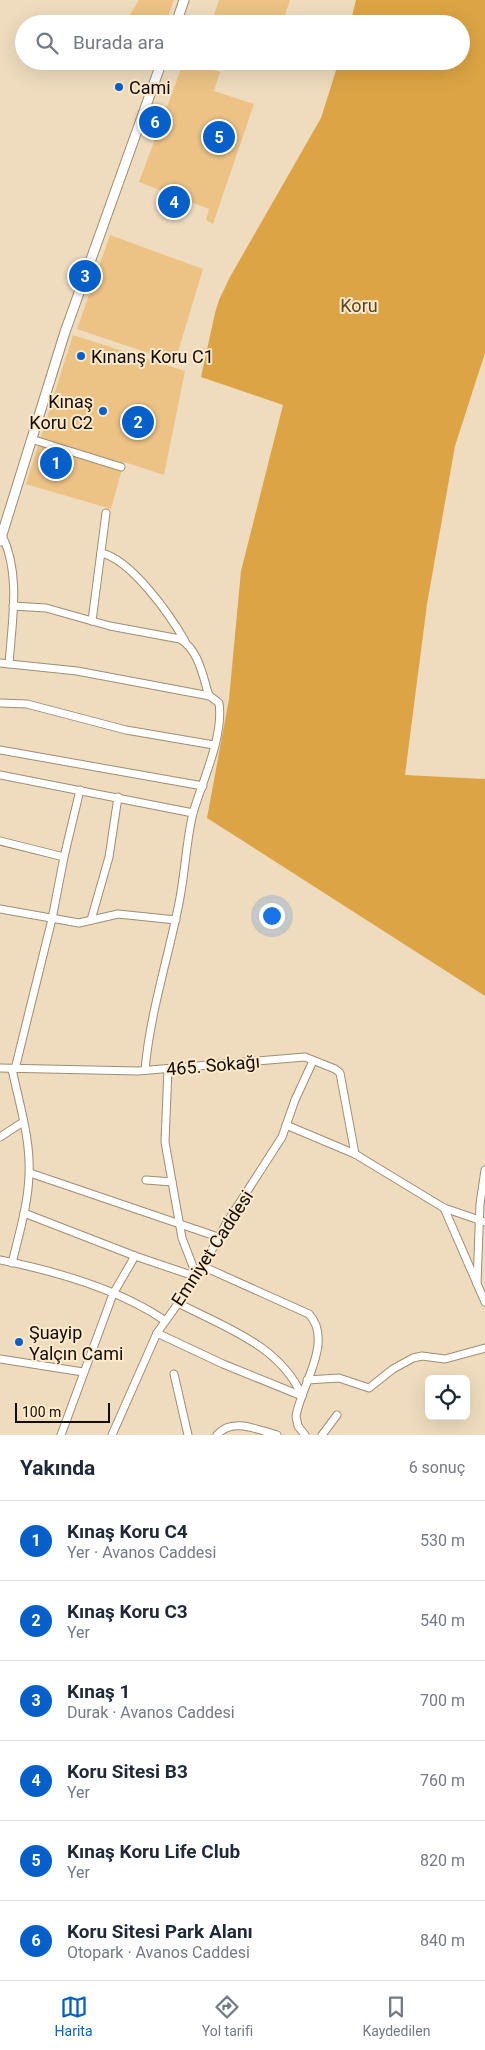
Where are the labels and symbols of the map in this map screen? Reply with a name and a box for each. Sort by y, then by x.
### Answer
place label: Cami [129,77,171,98]
marker: Cami [113,81,125,93]
pin: 6 [139,103,171,141]
pin: 5 [203,118,235,156]
pin: 4 [158,183,190,221]
pin: 3 [69,257,101,295]
park label: Koru [340,295,378,316]
place label: Kınanş Koru C1 [91,346,214,367]
marker: Kınanş Koru C1 [75,350,87,362]
place label: Kınaş Koru C2 [29,391,93,433]
pin: 2 [122,403,154,441]
marker: Kınaş Koru C2 [97,405,109,417]
pin: 1 [40,444,72,482]
your location [259,903,285,929]
street label: 465. Sokağı [165,1050,261,1080]
street label: Emniyet Caddesi [167,1186,257,1310]
place label: Şuayip Yalçın Cami [29,1322,123,1364]
marker: Şuayip Yalçın Cami [13,1336,25,1348]
scale bar [15,1400,110,1423]

